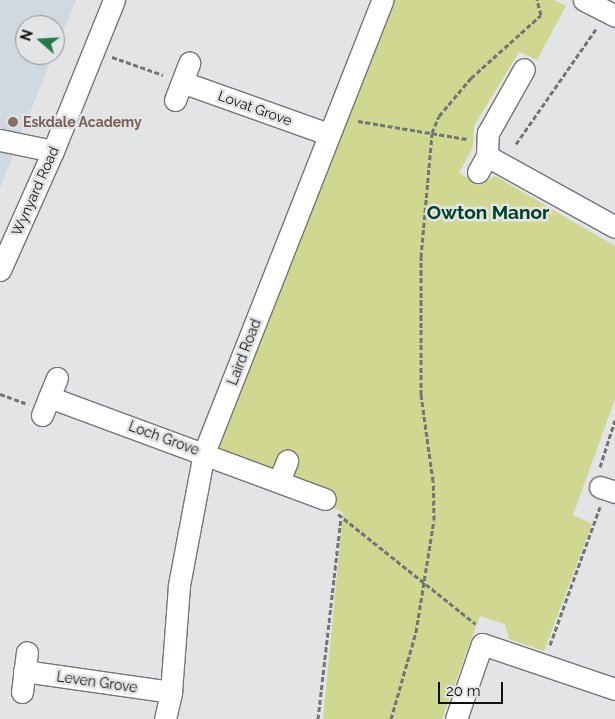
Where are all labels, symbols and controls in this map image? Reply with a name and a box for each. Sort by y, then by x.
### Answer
north arrow [15,15,65,65]
text: N [17,28,36,43]
street label: Lovat Grove [216,87,294,129]
place label: Eskdale Academy [23,114,142,130]
marker: Eskdale Academy [7,116,19,128]
street label: Wynyard Road [8,144,62,238]
district label: Owton Manor [427,202,549,224]
street label: Laird Road [224,317,264,387]
street label: Loch Grove [126,417,202,459]
street label: Leven Grove [56,668,138,696]
scale bar [440,672,505,704]
text: 20 m [446,682,481,700]

